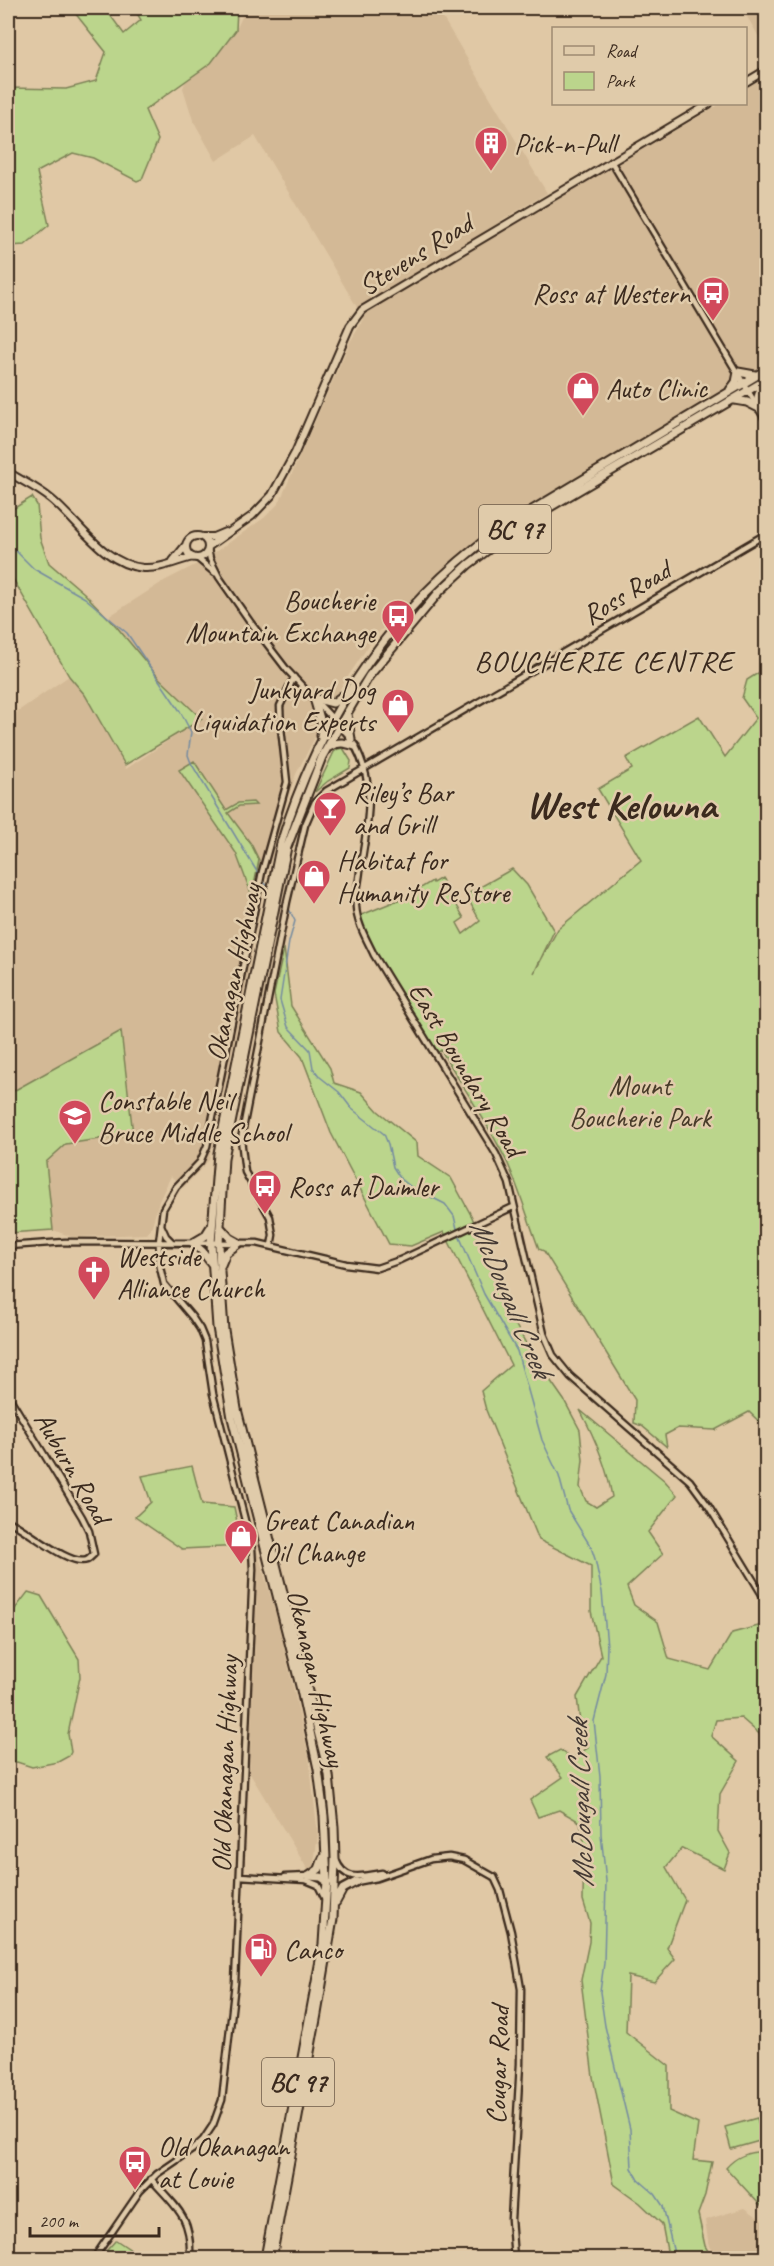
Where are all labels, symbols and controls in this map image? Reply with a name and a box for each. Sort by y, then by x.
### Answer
legend [552,27,747,105]
text: Road [606,40,639,62]
text: Park [606,70,636,92]
building icon: Pick-n-Pull [473,125,509,172]
place label: Pick-n-Pull [514,126,621,161]
street label: Stevens Road [352,204,482,303]
bus stop icon: Ross at Western [695,275,731,322]
place label: Ross at Western [532,276,691,311]
shop icon: Auto Clinic [565,370,601,417]
place label: Auto Clinic [606,371,709,406]
road number: BC 97 [479,505,551,553]
street label: Ross Road [576,550,680,632]
place label: Boucherie Mountain Exchange [186,583,377,650]
bus stop icon: Boucherie Mountain Exchange [380,598,416,645]
district label: BOUCHERIE CENTRE [474,642,736,680]
place label: Junkyard Dog Liquidation Experts [191,672,377,739]
shop icon: Junkyard Dog Liquidation Experts [380,687,416,734]
place label: Riley’s Bar and Grill [353,775,455,842]
district label: West Kelowna [526,780,719,830]
bar icon: Riley’s Bar and Grill [312,790,348,837]
place label: Habitat for Humanity ReStore [337,843,511,910]
shop icon: Habitat for Humanity ReStore [296,858,332,905]
street label: Okanagan Highway [198,878,270,1064]
street label: East Boundary Road [401,976,534,1166]
park label: Mount Boucherie Park [569,1068,712,1135]
place label: Constable Neil Bruce Middle School [98,1083,294,1150]
school or university icon: Constable Neil Bruce Middle School [57,1098,93,1145]
bus stop icon: Ross at Daimler [247,1168,283,1215]
place label: Ross at Daimler [288,1169,440,1204]
water label: McDougall Creek [461,1214,563,1388]
place label: Westside Alliance Church [117,1239,266,1306]
church icon: Westside Alliance Church [76,1254,112,1301]
street label: Auburn Road [26,1405,121,1533]
place label: Great Canadian Oil Change [264,1503,415,1570]
shop icon: Great Canadian Oil Change [223,1518,259,1565]
street label: Okanagan Highway [279,1586,354,1772]
street label: Old Okanagan Highway [203,1652,246,1873]
water label: McDougall Creek [558,1714,602,1888]
fuel station icon: Canco [243,1931,279,1978]
place label: Canco [284,1932,345,1967]
street label: Cougar Road [478,2001,517,2125]
road number: BC 97 [262,2058,334,2106]
place label: Old Okanagan at Louie [158,2129,291,2196]
bus stop icon: Old Okanagan at Louie [117,2144,153,2191]
scale bar [30,2200,159,2238]
text: 200 m [39,2210,80,2232]

